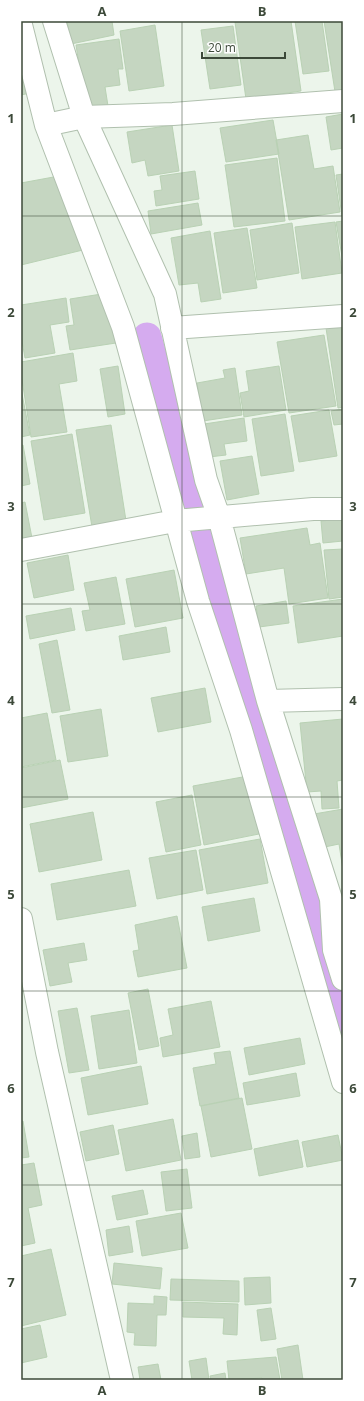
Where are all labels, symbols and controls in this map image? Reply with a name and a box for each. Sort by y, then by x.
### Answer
text: A [98,2,107,20]
text: B [258,2,267,20]
scale bar [202,34,285,60]
text: 20 m [208,39,236,56]
text: 1 [7,109,15,127]
text: 1 [349,109,357,127]
text: 2 [7,303,15,321]
text: 2 [349,303,357,321]
text: 3 [7,497,15,515]
text: 3 [349,497,357,515]
text: 4 [7,691,15,709]
text: 4 [349,691,357,709]
text: 5 [7,885,15,903]
text: 5 [349,885,357,903]
text: 6 [7,1079,15,1097]
text: 6 [349,1079,357,1097]
text: 7 [7,1273,15,1291]
text: 7 [349,1273,357,1291]
text: A [98,1381,107,1399]
text: B [258,1381,267,1399]

